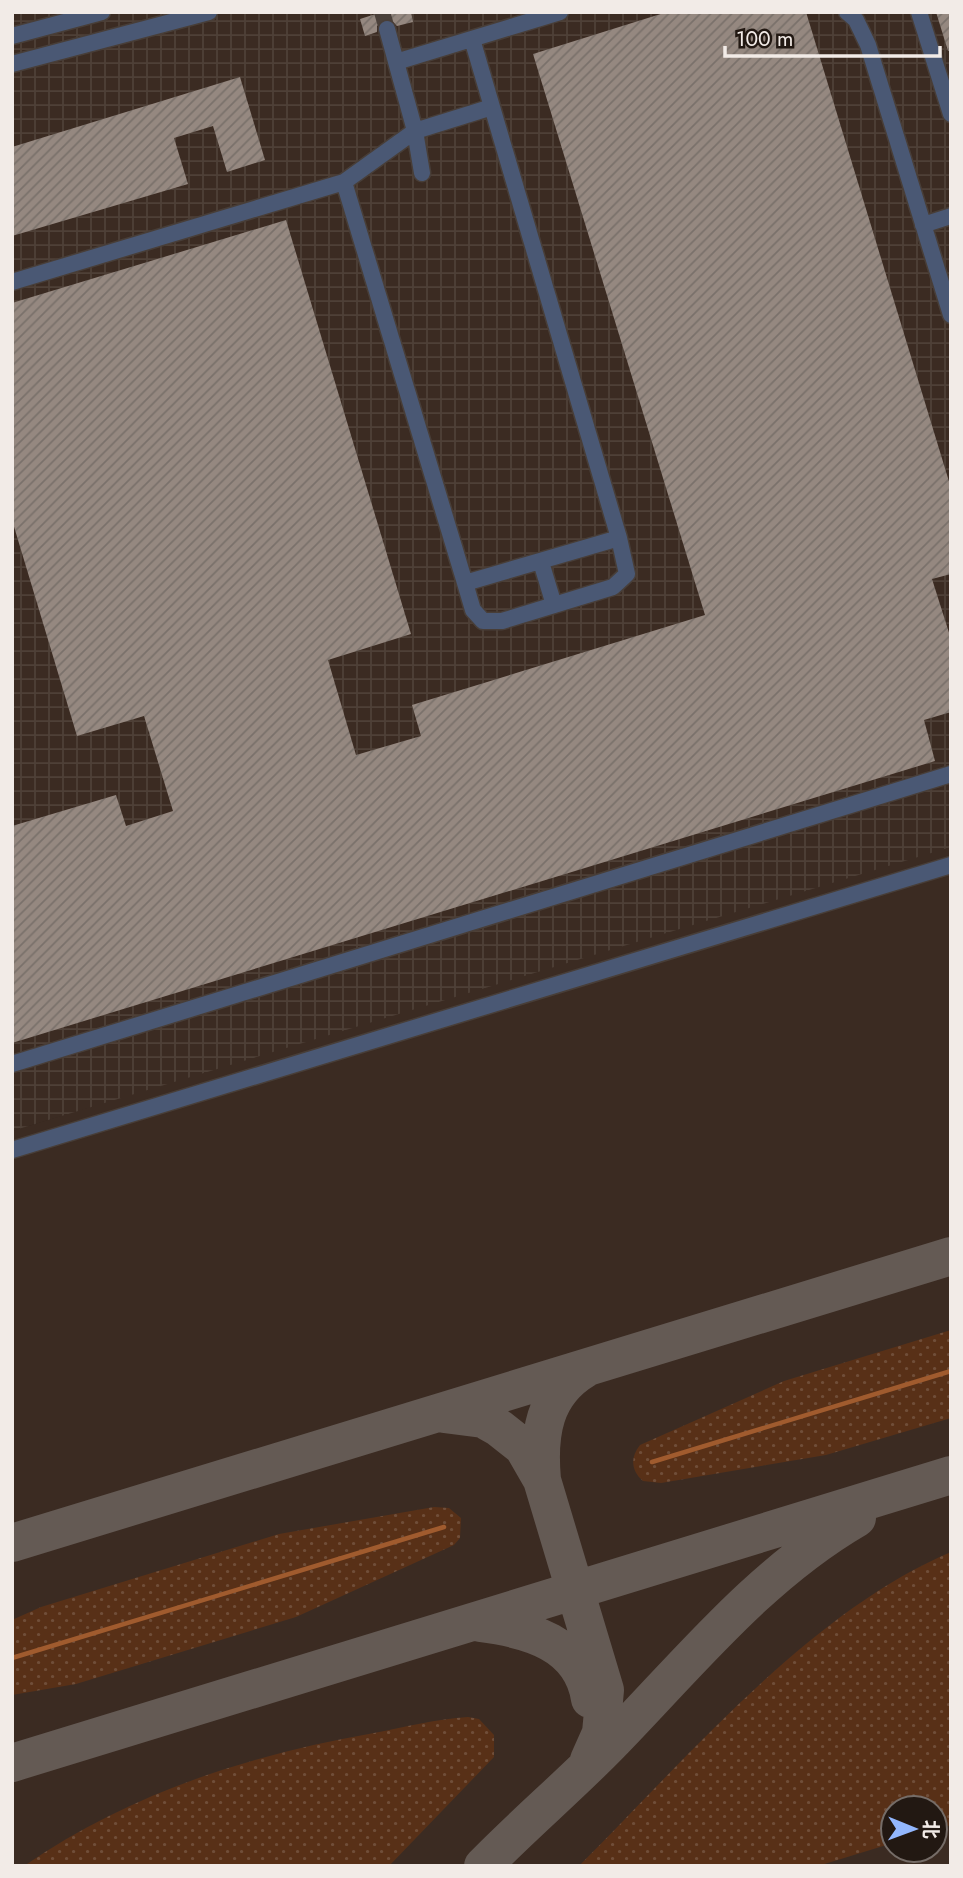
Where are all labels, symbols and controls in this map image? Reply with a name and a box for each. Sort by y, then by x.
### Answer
scale bar [725,14,940,58]
text: 100 m [736,24,793,54]
north arrow [879,1794,949,1864]
text: 北 [917,1820,944,1839]

